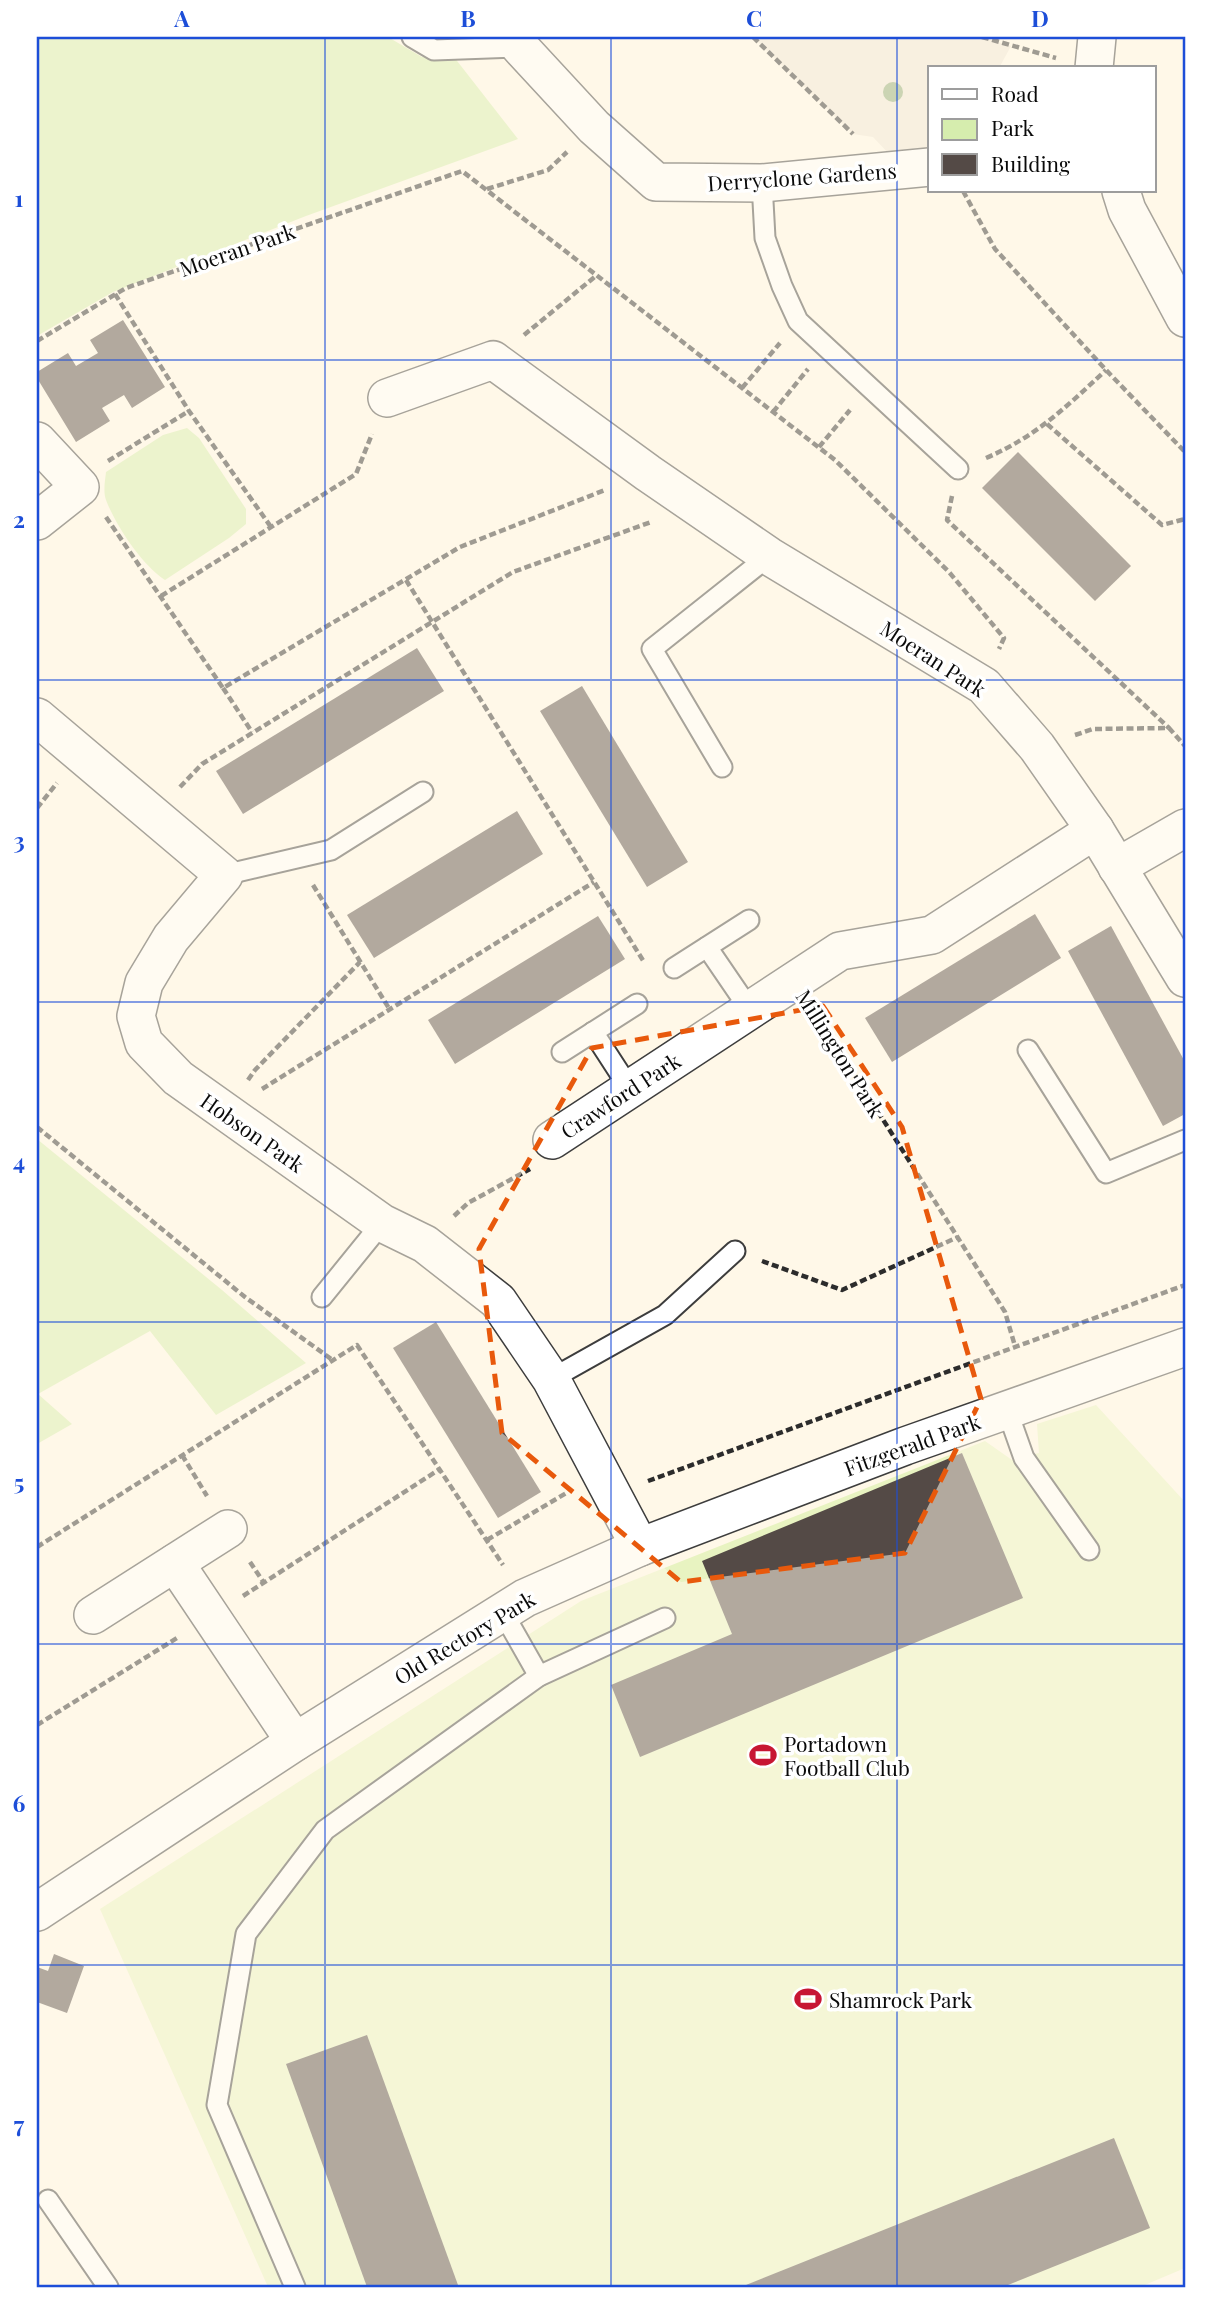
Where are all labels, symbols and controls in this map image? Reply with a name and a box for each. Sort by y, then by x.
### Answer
text: A [173,2,190,33]
text: B [460,2,476,33]
text: C [746,2,762,33]
text: D [1031,2,1049,33]
legend [928,66,1156,192]
text: Road [991,79,1039,107]
text: Park [991,113,1035,141]
text: Building [991,149,1070,177]
street label: Derryclone Gardens [706,155,898,197]
text: 1 [15,182,24,213]
street label: Moeran Park [175,216,299,282]
text: 2 [13,503,25,534]
street label: Moeran Park [876,613,993,703]
text: 3 [13,824,25,855]
street label: Millington Park [790,984,892,1123]
street label: Crawford Park [555,1046,686,1144]
street label: Hobson Park [196,1086,311,1178]
text: 4 [13,1145,25,1176]
street label: Fitzgerald Park [840,1406,984,1482]
text: 5 [14,1466,24,1497]
street label: Old Rectory Park [388,1584,540,1690]
place label: Portadown Football Club [784,1729,910,1781]
sports icon: Portadown Football Club [748,1740,778,1770]
text: 6 [13,1787,26,1818]
sports icon: Shamrock Park [793,1984,823,2014]
place label: Shamrock Park [829,1985,972,2013]
text: 7 [14,2108,25,2139]

